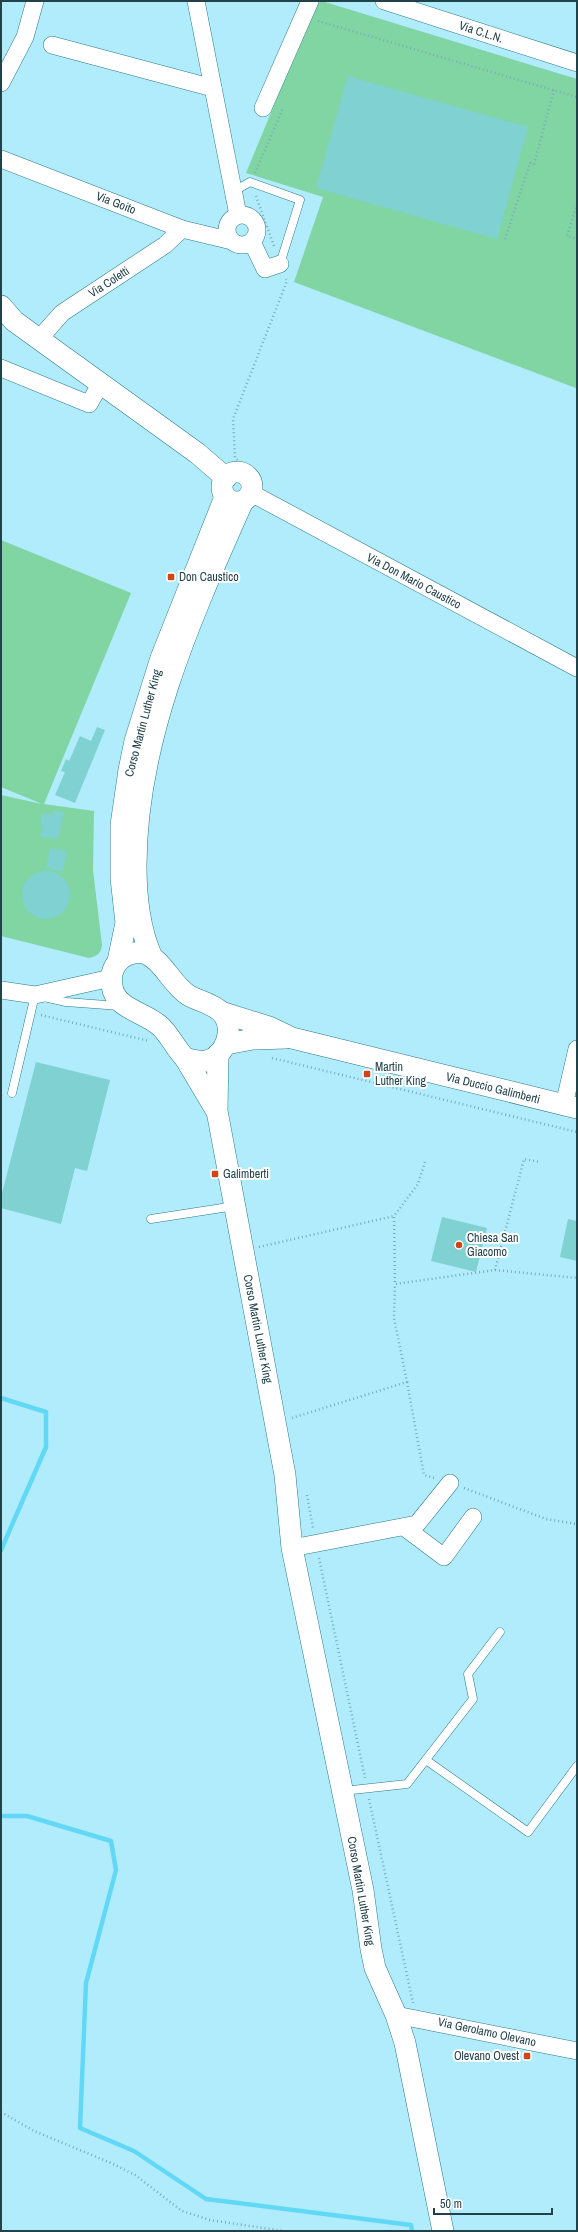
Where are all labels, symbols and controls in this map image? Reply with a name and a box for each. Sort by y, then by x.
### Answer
street label: Via C.L.N. [457,17,505,47]
street label: Via Goito [94,188,138,218]
street label: Via Coletti [85,263,133,301]
street label: Via Don Mario Caustico [364,549,464,613]
place label: Don Caustico [179,569,239,585]
marker: Don Caustico [166,572,176,582]
street label: Corso Martin Luther King [121,667,165,778]
place label: Martin Luther King [375,1059,426,1089]
marker: Martin Luther King [362,1069,372,1079]
street label: Via Duccio Galimberti [444,1069,542,1107]
place label: Galimberti [223,1166,269,1182]
marker: Galimberti [210,1169,220,1179]
place label: Chiesa San Giacomo [467,1230,518,1260]
marker: Chiesa San Giacomo [454,1240,464,1250]
street label: Corso Martin Luther King [240,1273,276,1385]
street label: Corso Martin Luther King [344,1835,379,1947]
street label: Via Gerolamo Olevano [436,2014,538,2050]
place label: Olevano Ovest [454,2048,519,2064]
marker: Olevano Ovest [522,2051,532,2061]
scale bar [434,2190,552,2216]
text: 50 m [440,2196,462,2212]

